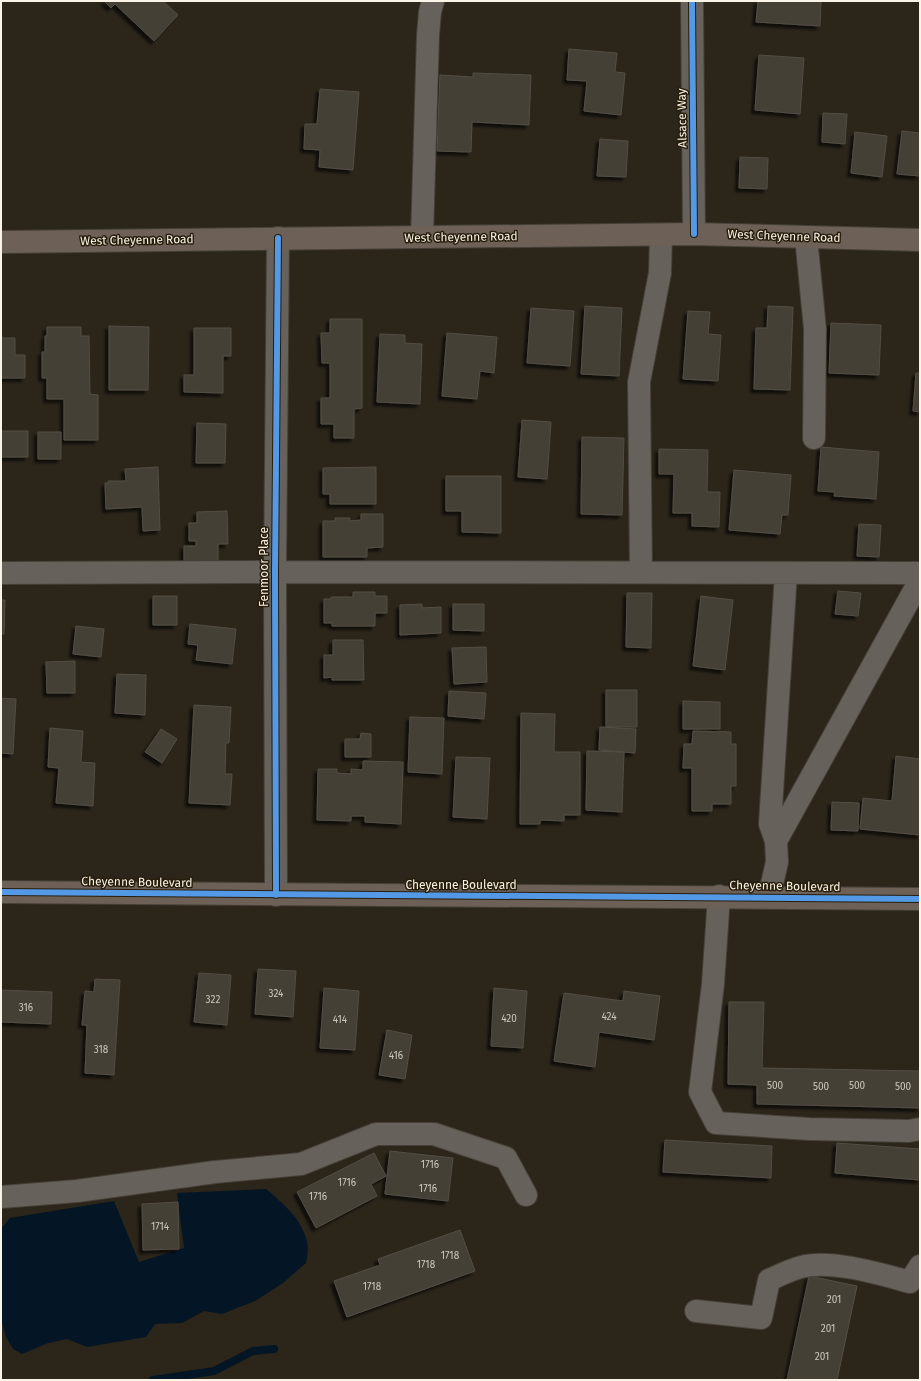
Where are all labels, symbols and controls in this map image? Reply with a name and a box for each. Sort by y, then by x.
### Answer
street label: Alsace Way [674,88,690,148]
street label: West Cheyenne Road [727,227,841,245]
street label: West Cheyenne Road [404,229,518,245]
street label: West Cheyenne Road [80,232,194,248]
street label: Fenmoor Place [257,527,271,607]
street label: Cheyenne Boulevard [81,874,193,890]
street label: Cheyenne Boulevard [405,878,517,892]
street label: Cheyenne Boulevard [729,878,841,894]
house number: 324 [269,988,284,1000]
house number: 322 [206,994,220,1006]
house number: 316 [19,1002,33,1014]
house number: 424 [601,1011,617,1023]
house number: 420 [501,1013,517,1025]
house number: 414 [333,1014,348,1026]
house number: 318 [94,1044,109,1056]
house number: 416 [389,1050,403,1062]
house number: 500 [767,1080,784,1092]
house number: 500 [849,1080,866,1092]
house number: 500 [813,1081,830,1093]
house number: 500 [895,1081,912,1093]
house number: 1716 [421,1159,439,1171]
house number: 1716 [338,1177,356,1189]
house number: 1716 [419,1183,437,1195]
house number: 1716 [309,1191,327,1203]
house number: 1714 [151,1221,170,1233]
house number: 1718 [441,1250,460,1262]
house number: 1718 [417,1259,436,1271]
house number: 1718 [363,1281,382,1293]
house number: 201 [827,1294,841,1306]
house number: 201 [821,1323,835,1335]
house number: 201 [815,1351,829,1363]

